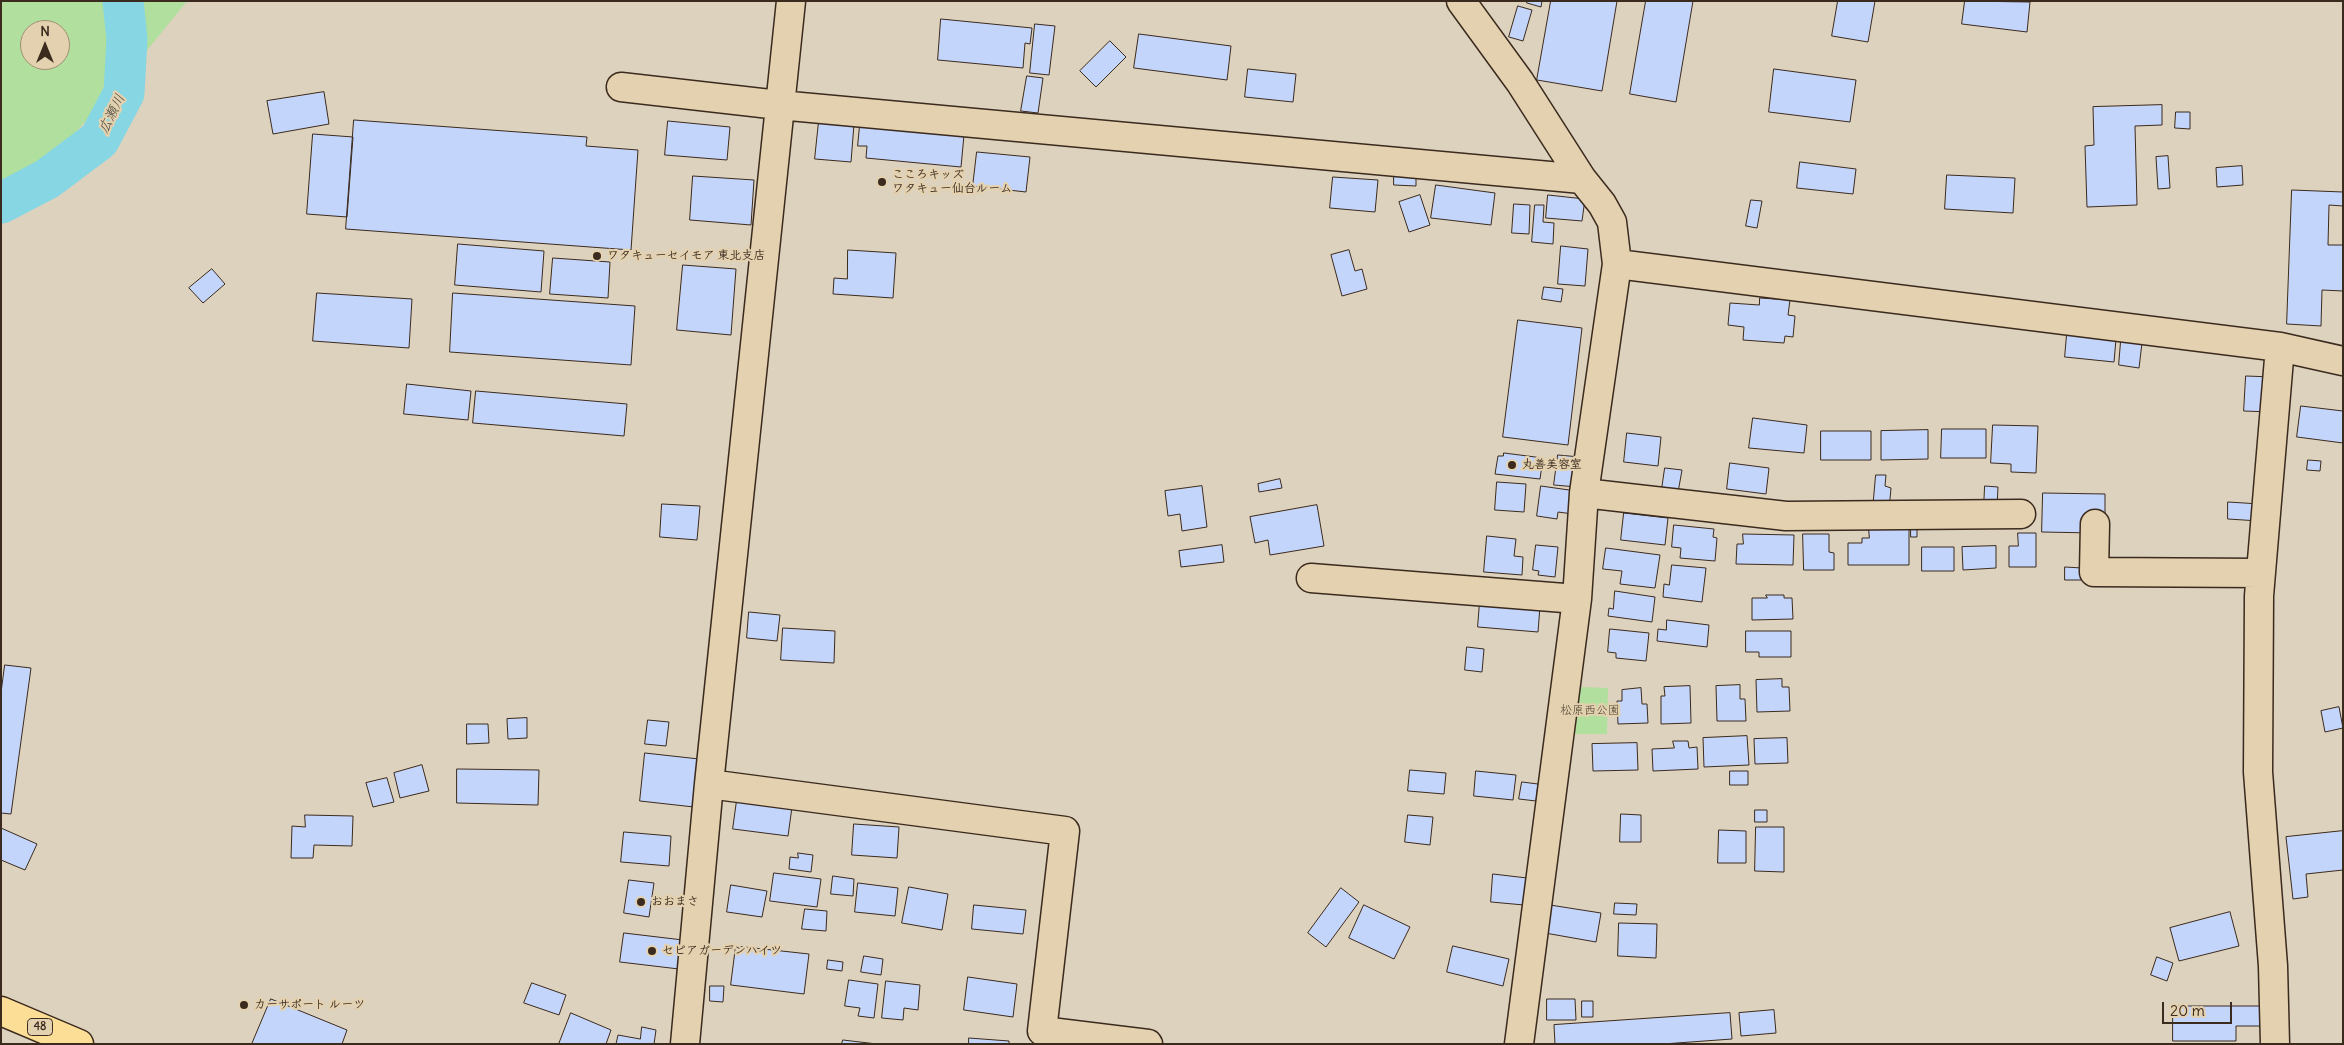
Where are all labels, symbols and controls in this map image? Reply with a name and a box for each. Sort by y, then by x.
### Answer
north arrow [20,20,70,70]
text: N [40,22,50,40]
water label: 広瀬川 [95,91,129,137]
place label: こころキッズ ワタキュー仙台ルーム [892,168,1012,196]
marker: こころキッズ ワタキュー仙台ルーム [876,176,888,188]
place label: ワタキューセイモア 東北支店 [607,249,766,263]
marker: ワタキューセイモア 東北支店 [591,250,603,262]
place label: 丸善美容室 [1522,458,1582,472]
marker: 丸善美容室 [1506,459,1518,471]
park label: 松原西公園 [1560,704,1620,718]
place label: おおまさ [651,895,699,909]
marker: おおまさ [635,896,647,908]
place label: セピアガーデンハイツ [662,944,782,958]
marker: セピアガーデンハイツ [646,945,658,957]
scale bar [2164,992,2234,1024]
place label: カーサポート ルーツ [254,998,365,1012]
marker: カーサポート ルーツ [238,999,250,1011]
text: 20 m [2170,1001,2205,1020]
road number: 48 [28,1019,52,1036]

